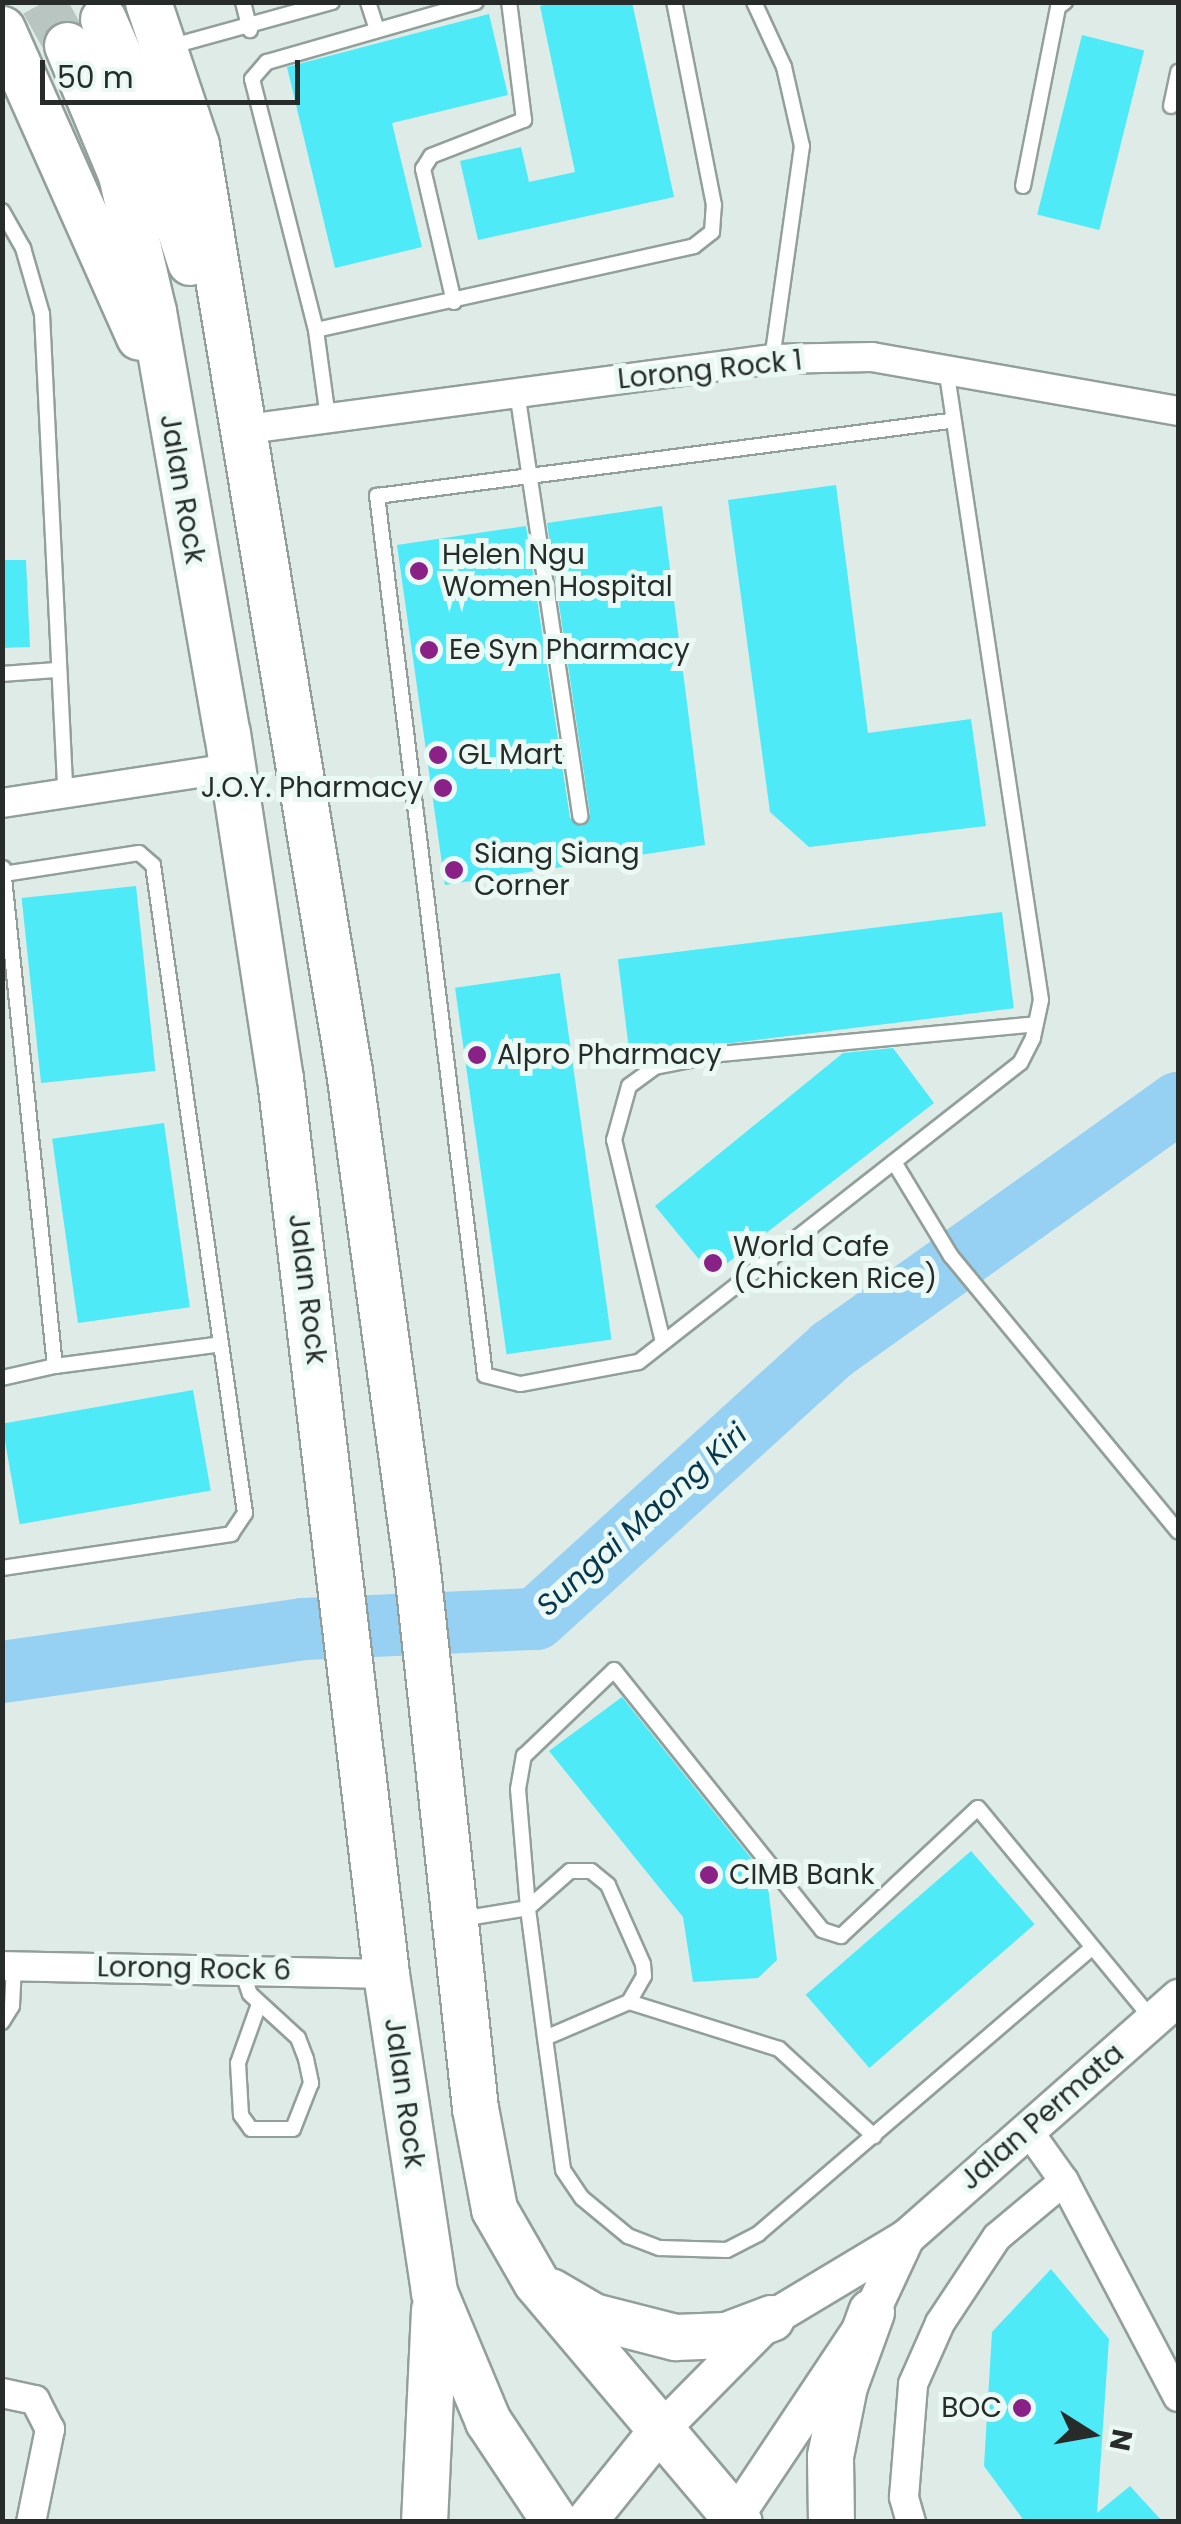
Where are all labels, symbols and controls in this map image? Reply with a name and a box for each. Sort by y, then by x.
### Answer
scale bar [45,40,305,102]
text: 50 m [57,56,134,99]
street label: Lorong Rock 1 [616,344,804,396]
street label: Jalan Rock [152,412,212,566]
place label: Helen Ngu Women Hospital [442,538,673,604]
marker: Helen Ngu Women Hospital [406,558,432,584]
place label: Ee Syn Pharmacy [449,633,690,667]
marker: Ee Syn Pharmacy [418,639,440,661]
place label: GL Mart [458,738,563,772]
marker: GL Mart [427,744,449,766]
place label: J.O.Y. Pharmacy [201,771,423,805]
marker: J.O.Y. Pharmacy [432,777,454,799]
place label: Siang Siang Corner [474,837,640,903]
marker: Siang Siang Corner [443,859,465,881]
place label: Alpro Pharmacy [497,1038,722,1072]
marker: Alpro Pharmacy [466,1044,488,1066]
street label: Jalan Rock [281,1212,333,1366]
place label: World Cafe (Chicken Rice) [733,1230,937,1296]
marker: World Cafe (Chicken Rice) [702,1252,724,1274]
water label: Sungai Maong Kiri [529,1416,755,1624]
place label: CIMB Bank [729,1858,875,1892]
marker: CIMB Bank [698,1864,720,1886]
street label: Lorong Rock 6 [97,1951,291,1987]
street label: Jalan Rock [377,2016,431,2170]
street label: Jalan Permata [953,2037,1131,2197]
north arrow [1041,2384,1141,2484]
place label: BOC [941,2391,1002,2425]
marker: BOC [1011,2397,1033,2419]
text: N [1100,2426,1142,2454]

